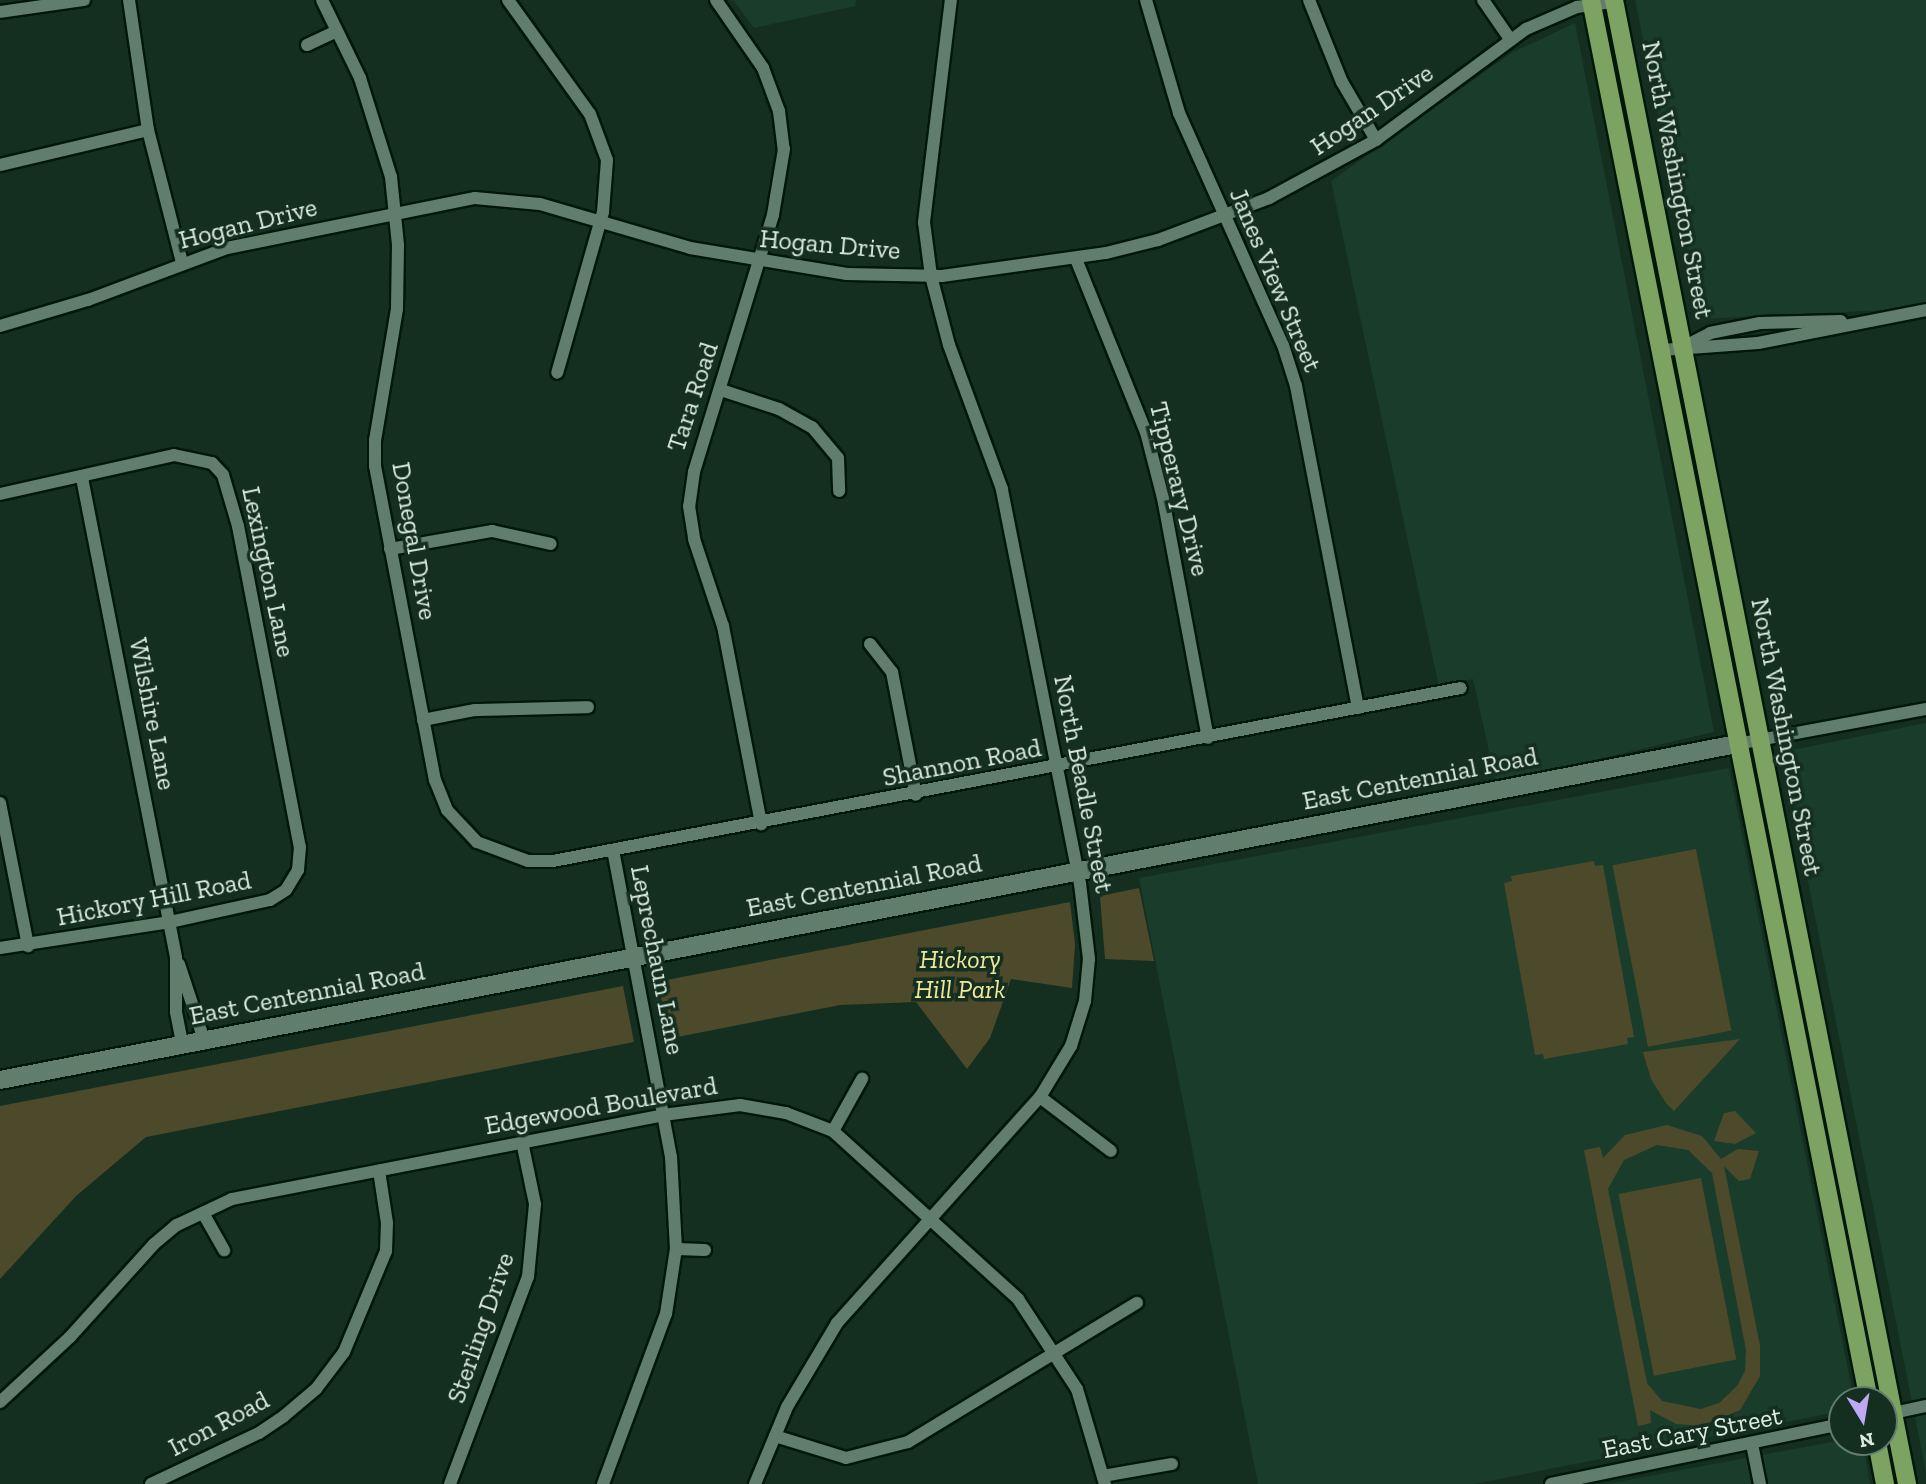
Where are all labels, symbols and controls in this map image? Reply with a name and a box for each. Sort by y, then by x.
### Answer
street label: North Washington Street [1635,38,1719,322]
street label: Hogan Drive [1305,58,1439,162]
street label: Janes View Street [1222,183,1328,377]
street label: Hogan Drive [176,192,320,256]
street label: Hogan Drive [758,223,902,267]
street label: Tara Road [661,338,725,456]
street label: Tipperary Drive [1142,398,1216,580]
street label: Donegal Drive [385,460,443,622]
street label: Lexington Lane [235,484,301,660]
street label: North Washington Street [1744,595,1828,879]
street label: Wilshire Lane [122,635,182,793]
street label: North Beadle Street [1047,672,1119,896]
street label: Shannon Road [880,732,1044,794]
street label: East Centennial Road [1300,741,1540,817]
street label: East Centennial Road [744,848,984,924]
street label: Leprechaun Lane [623,863,691,1057]
street label: Hickory Hill Road [54,865,254,933]
park label: Hickory Hill Park [914,944,1006,1006]
street label: East Centennial Road [187,956,427,1032]
street label: Edgewood Boulevard [482,1070,720,1142]
street label: Sterling Drive [441,1249,521,1407]
street label: Iron Road [163,1385,275,1463]
north arrow [1828,1386,1898,1456]
street label: East Cary Street [1599,1400,1785,1466]
text: N [1857,1427,1876,1453]

